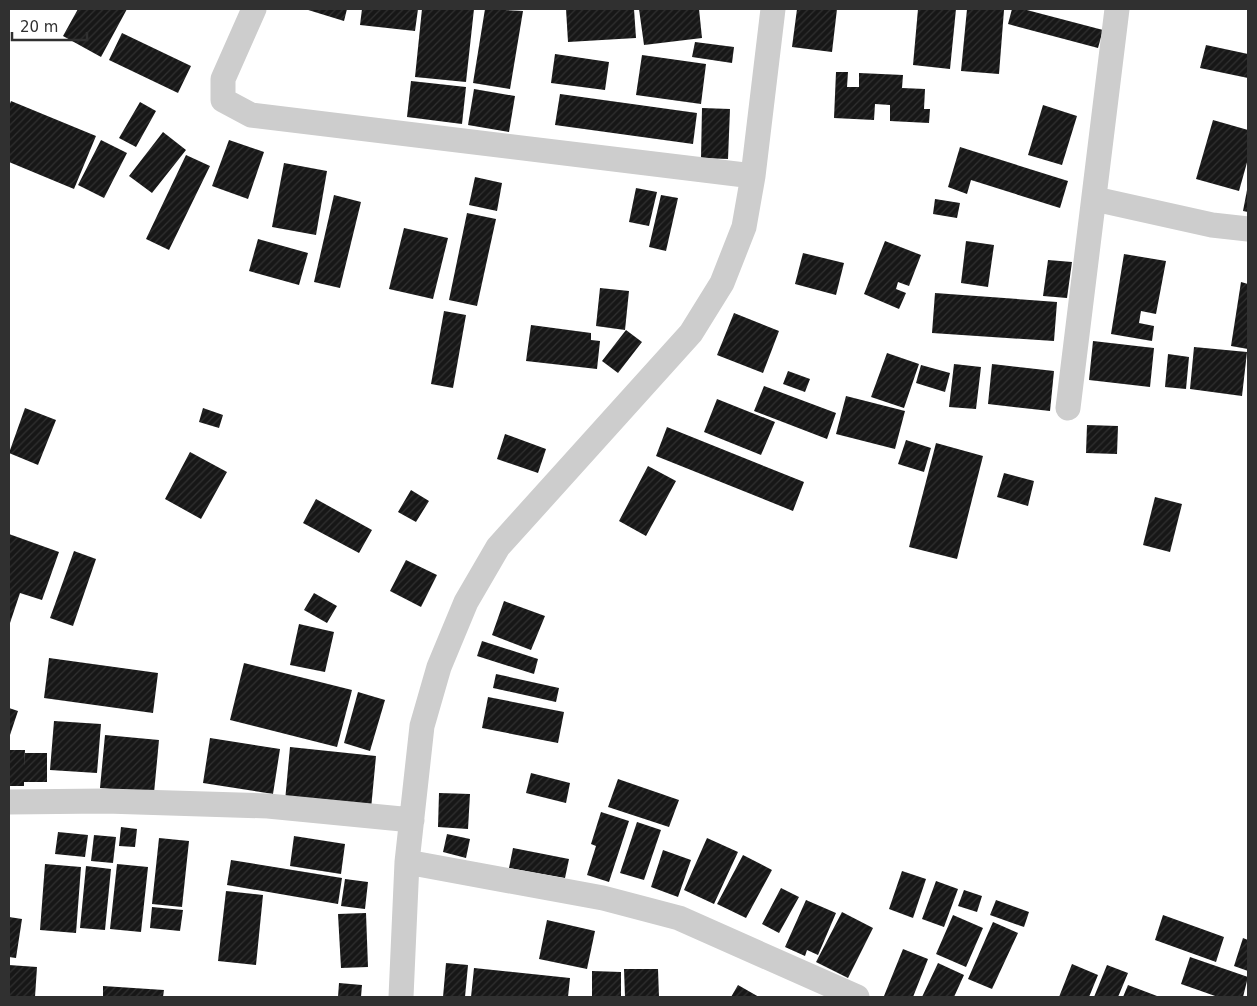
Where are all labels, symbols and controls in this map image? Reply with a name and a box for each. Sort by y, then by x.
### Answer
scale bar [12,10,88,42]
text: 20 m [20,18,58,36]

